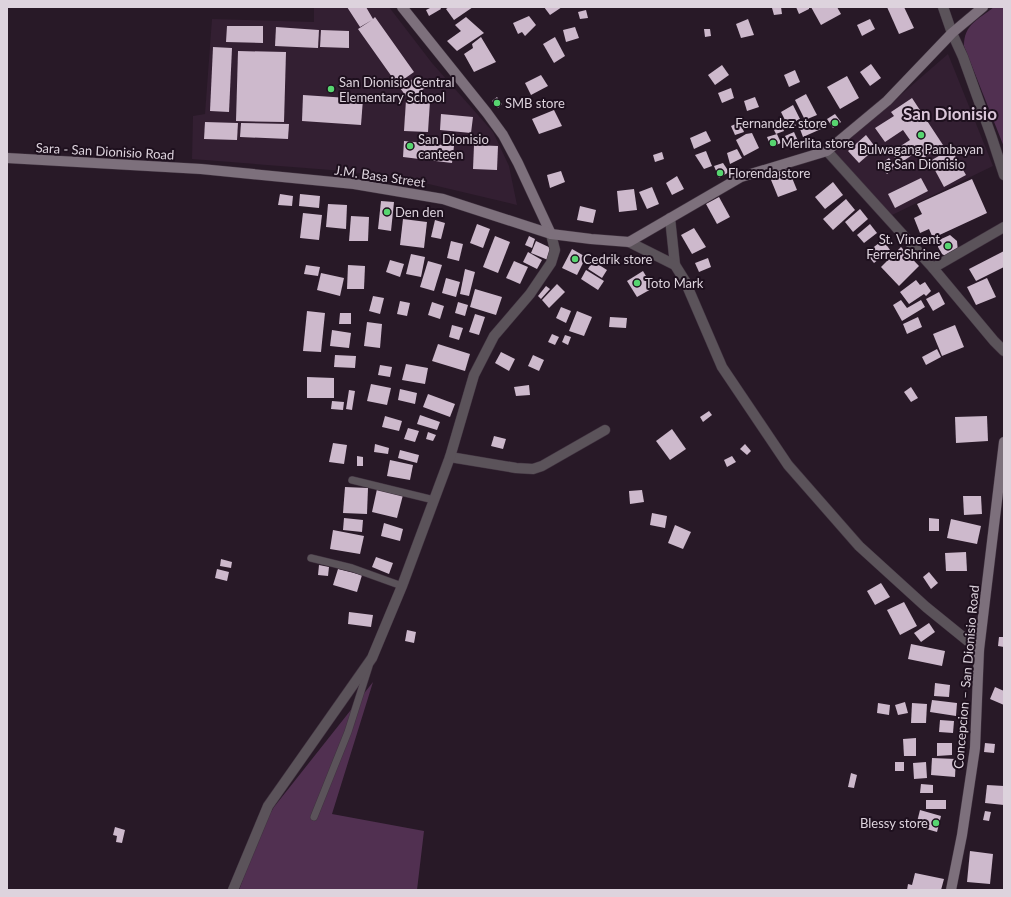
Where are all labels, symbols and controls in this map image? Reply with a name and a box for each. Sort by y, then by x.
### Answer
place label: San Dionisio Central Elementary School [339,74,454,105]
marker: San Dionisio Central Elementary School [326,84,336,94]
place label: SMB store [505,95,565,111]
marker: SMB store [492,98,502,108]
district label: San Dionisio [903,103,997,124]
place label: Fernandez store [735,115,827,131]
marker: Fernandez store [830,118,840,128]
marker: Bulwagang Pambayan ng San Dionisio [916,130,926,140]
place label: San Dionisio canteen [418,131,489,162]
place label: Merlita store [781,135,854,151]
marker: Merlita store [768,138,778,148]
street label: Sara - San Dionisio Road [35,139,175,163]
marker: San Dionisio canteen [405,141,415,151]
place label: Bulwagang Pambayan ng San Dionisio [859,141,983,172]
street label: J.M. Basa Street [334,162,427,190]
place label: Florenda store [728,165,810,181]
marker: Florenda store [715,168,725,178]
place label: Den den [395,204,444,220]
marker: Den den [382,207,392,217]
place label: St. Vincent Ferrer Shrine [866,231,940,262]
marker: St. Vincent Ferrer Shrine [943,241,953,251]
place label: Cedrik store [583,251,653,267]
marker: Cedrik store [570,254,580,264]
place label: Toto Mark [645,275,704,291]
marker: Toto Mark [632,278,642,288]
street label: Concepcion – San Dionisio Road [950,584,982,770]
place label: Blessy store [860,815,928,831]
marker: Blessy store [931,818,941,828]

